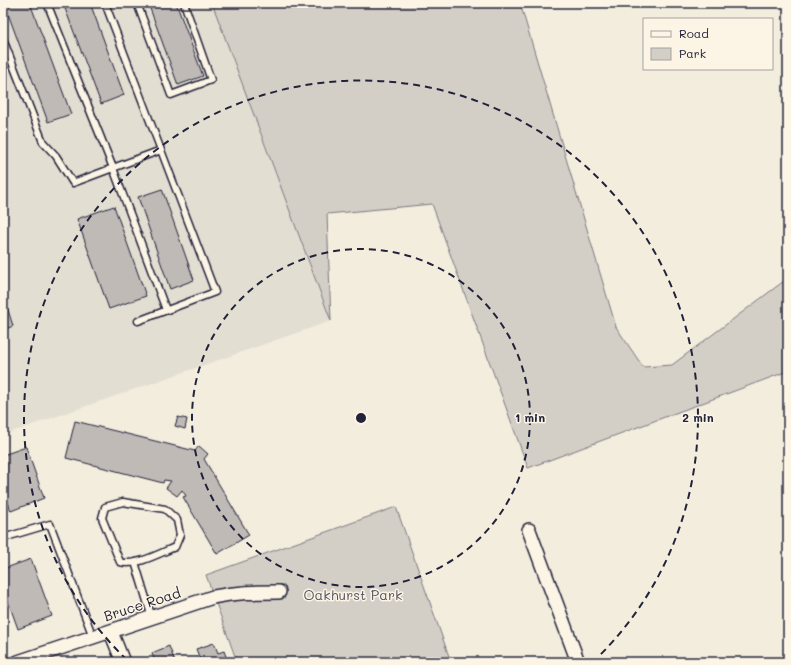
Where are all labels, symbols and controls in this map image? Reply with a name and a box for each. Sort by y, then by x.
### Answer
legend [643,18,773,70]
text: Road [679,25,709,41]
text: Park [679,45,706,61]
text: 1 min [515,409,545,425]
text: 2 min [682,409,714,425]
centre of rings [354,411,368,425]
street label: Bruce Road [101,583,183,625]
park label: Oakhurst Park [303,585,403,604]

